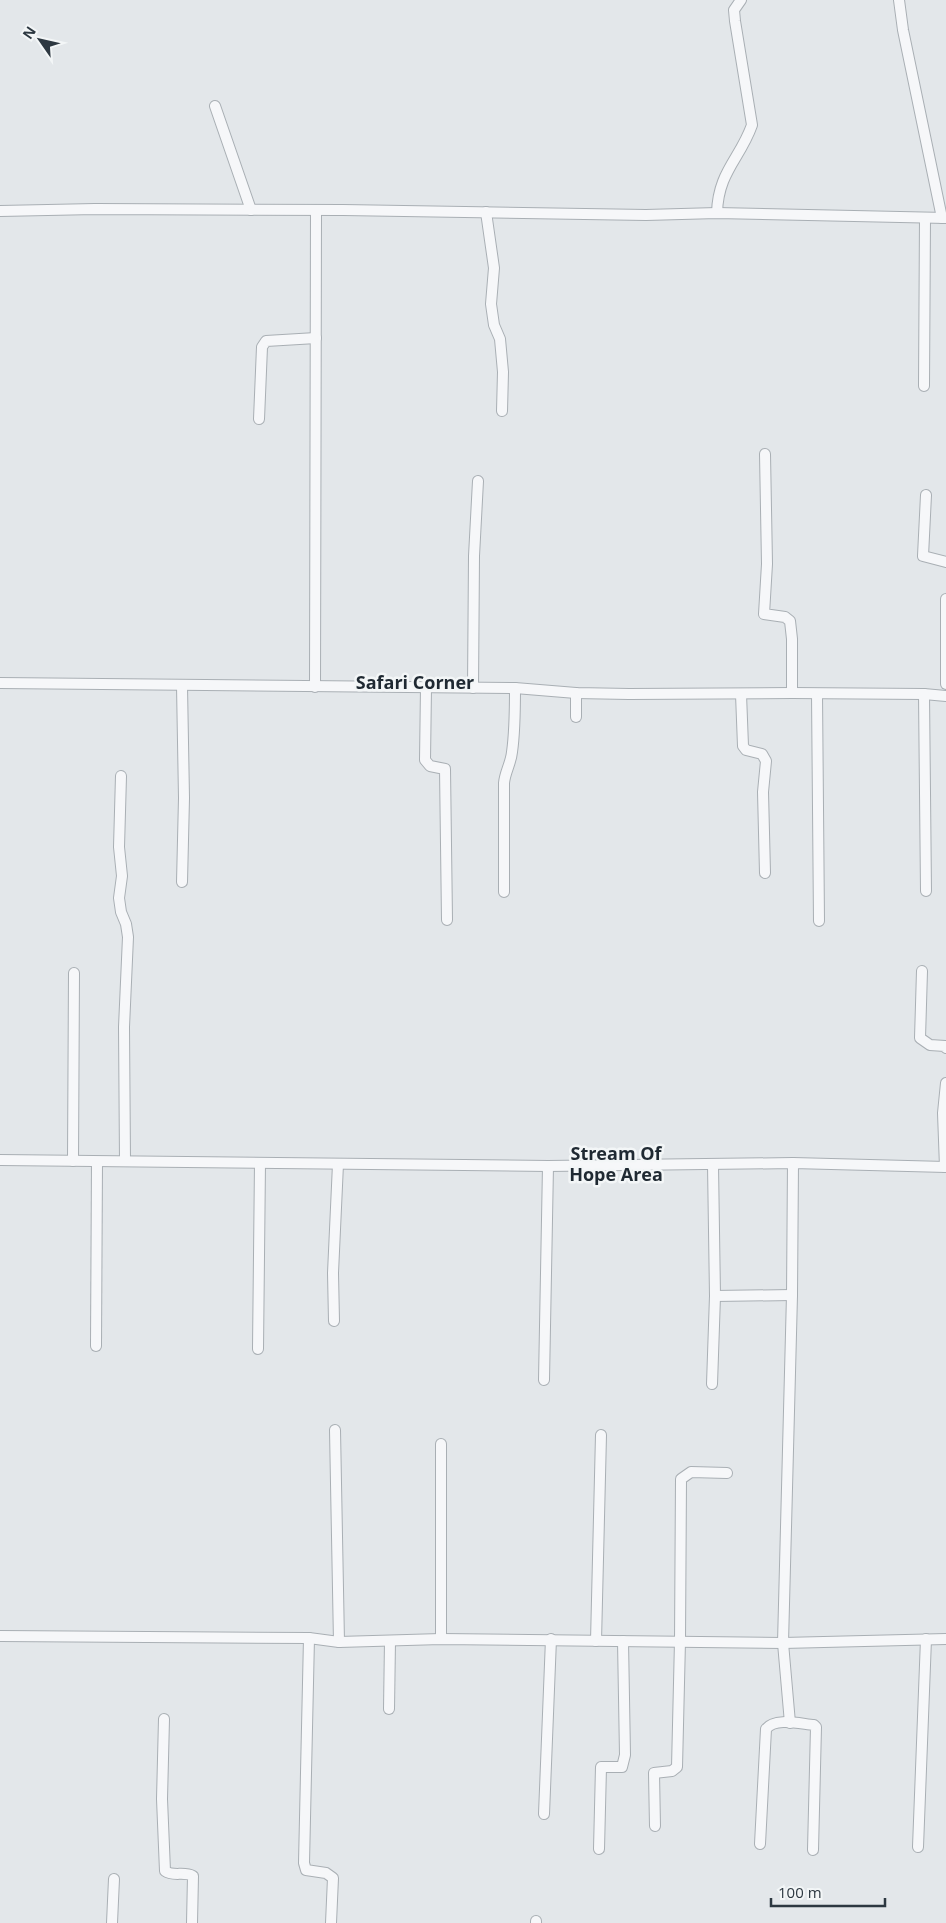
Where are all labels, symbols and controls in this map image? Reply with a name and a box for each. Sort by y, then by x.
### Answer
north arrow [15,15,65,65]
text: N [18,22,40,42]
district label: Safari Corner [356,670,474,694]
district label: Stream Of Hope Area [569,1141,663,1186]
scale bar [771,1876,885,1908]
text: 100 m [778,1882,822,1902]

